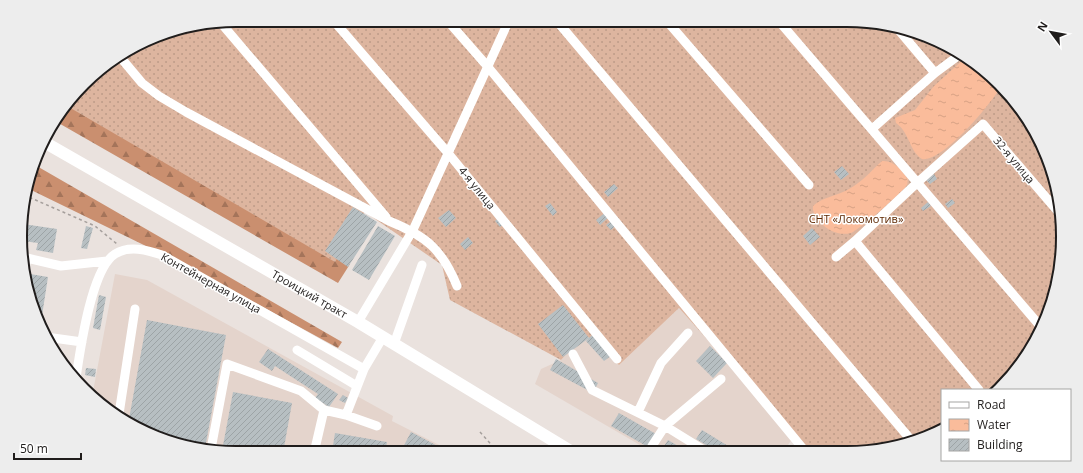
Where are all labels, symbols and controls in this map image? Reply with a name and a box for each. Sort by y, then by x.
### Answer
north arrow [1031,12,1071,52]
text: N [1033,19,1051,34]
street label: 32-я улица [990,133,1038,186]
street label: 4-я улица [456,163,499,212]
park label: СНТ «Локомотив» [809,211,904,226]
street label: Контейнерная улица [158,249,264,316]
street label: Троицкий тракт [269,266,350,321]
legend [941,389,1071,461]
text: Road [977,396,1006,413]
text: Water [977,416,1011,433]
scale bar [14,435,81,461]
text: Building [977,436,1023,453]
text: 50 m [20,440,48,457]

